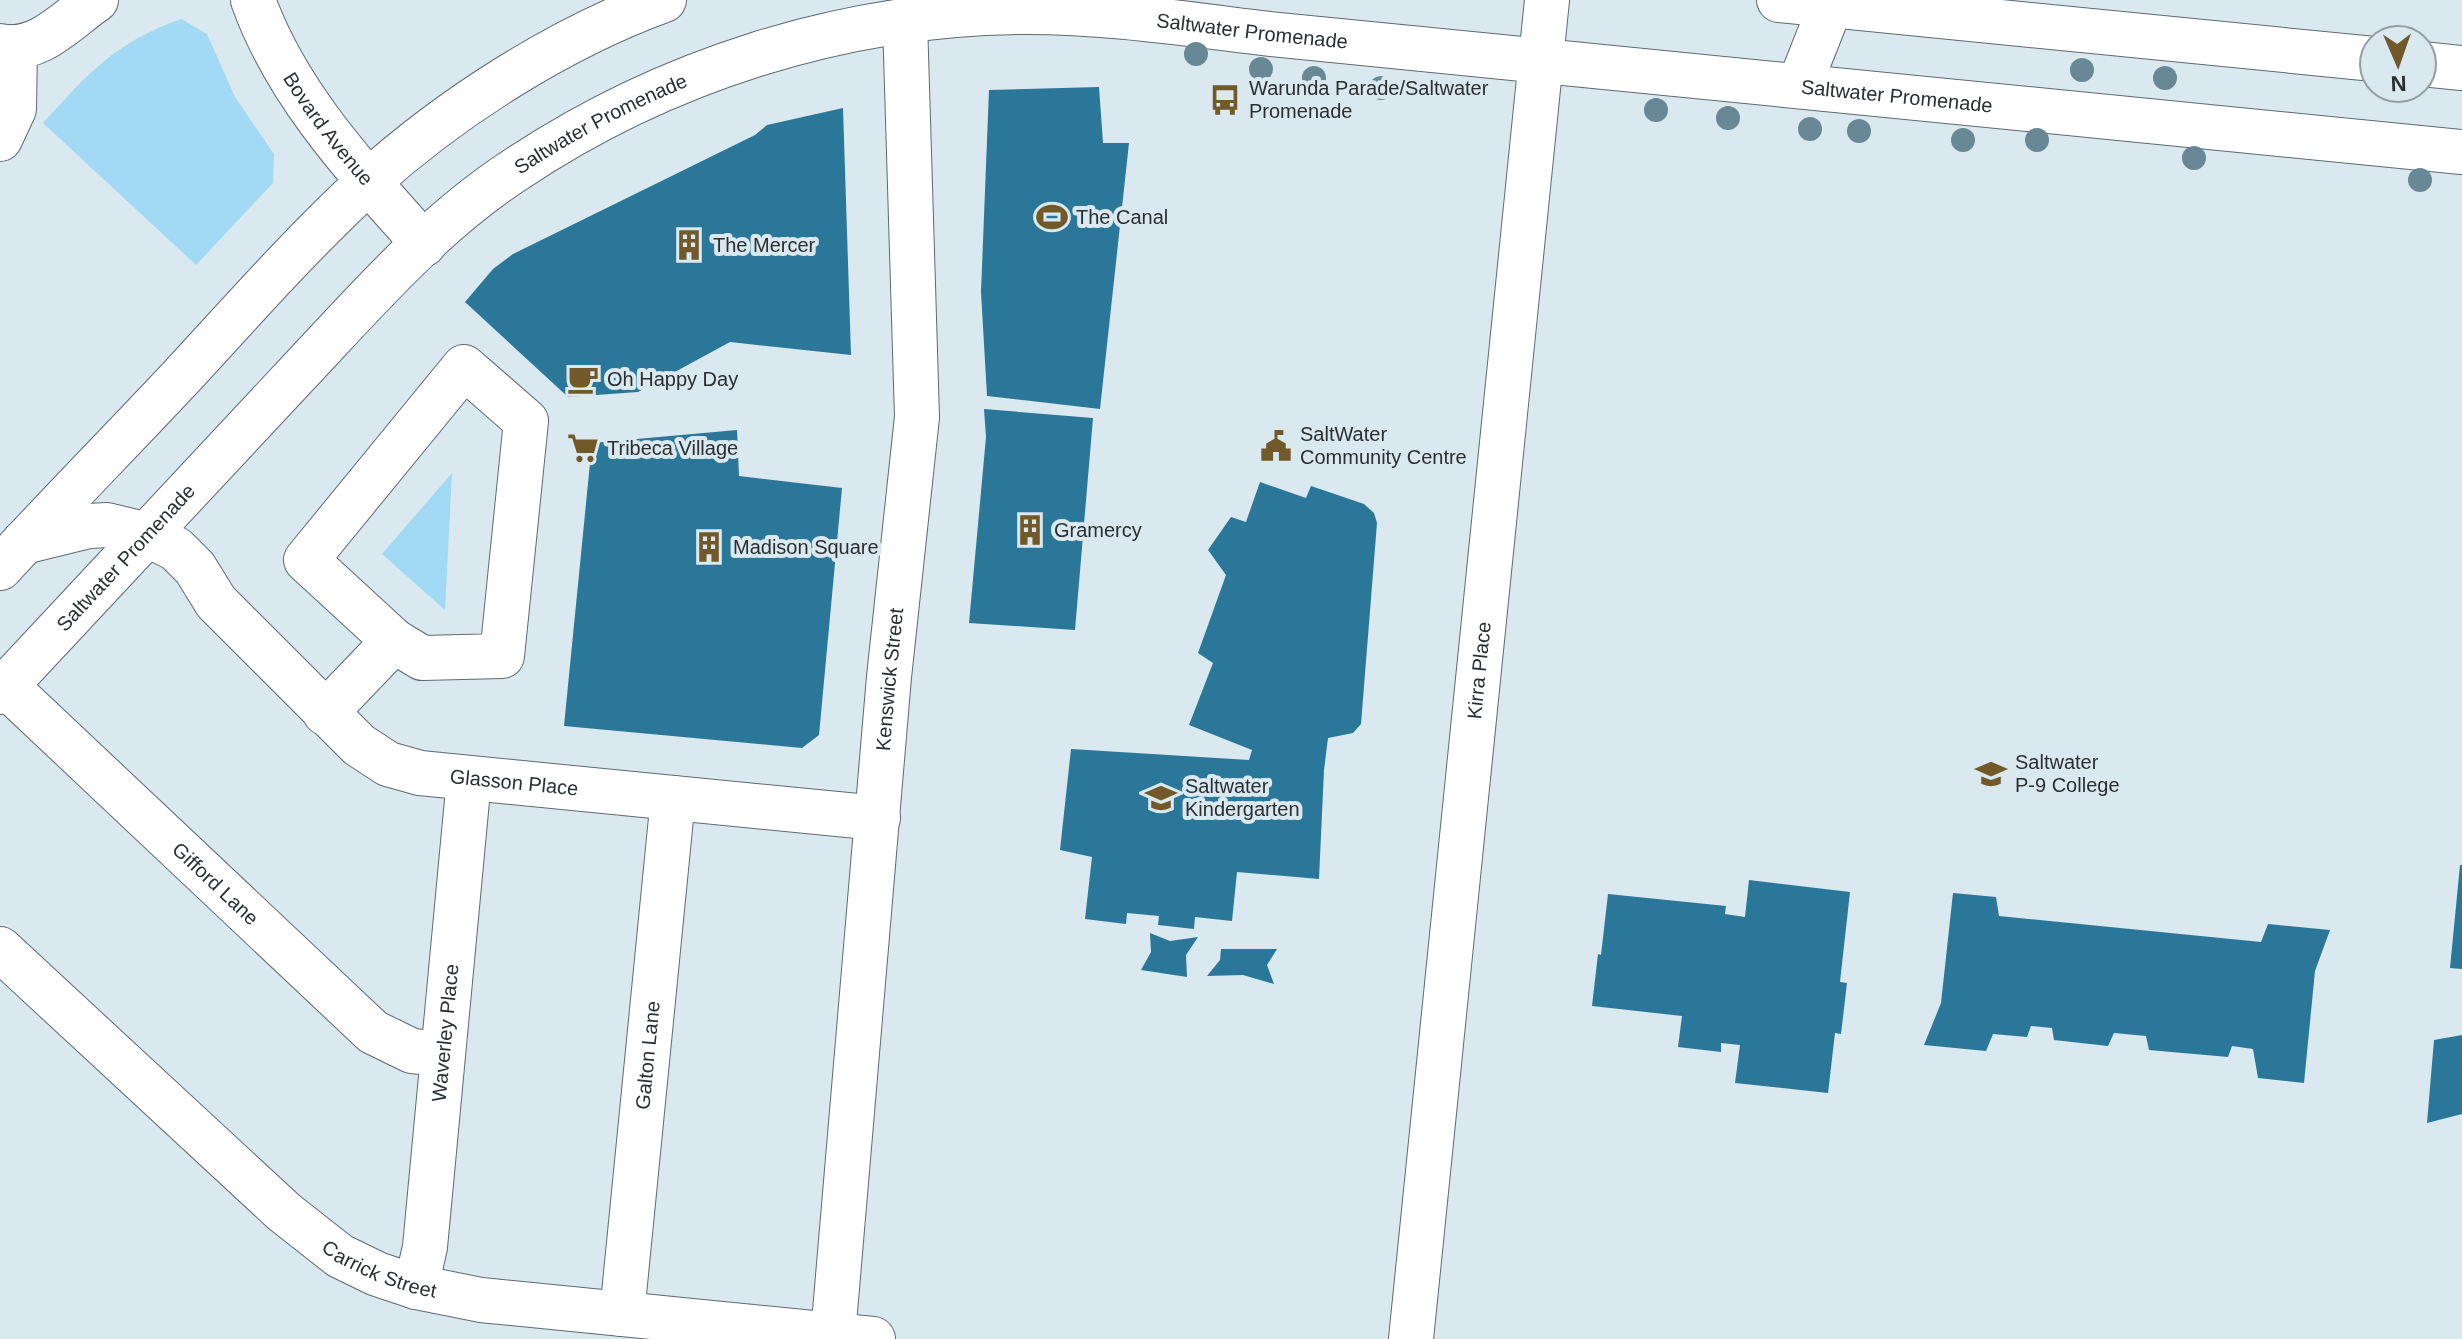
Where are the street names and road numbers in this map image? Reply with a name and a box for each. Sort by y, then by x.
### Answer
street label: Saltwater Promenade [1155,9,1349,53]
street label: Bovard Avenue [279,68,378,190]
street label: Saltwater Promenade [510,69,690,178]
street label: Saltwater Promenade [1800,76,1994,116]
street label: Saltwater Promenade [52,480,199,635]
street label: Kenswick Street [872,606,907,752]
street label: Kirra Place [1463,621,1495,720]
street label: Glasson Place [449,765,579,799]
street label: Gifford Lane [168,838,263,929]
street label: Waverley Place [428,963,463,1103]
street label: Galton Lane [631,1000,664,1111]
street label: Carrick Street [318,1235,439,1302]

